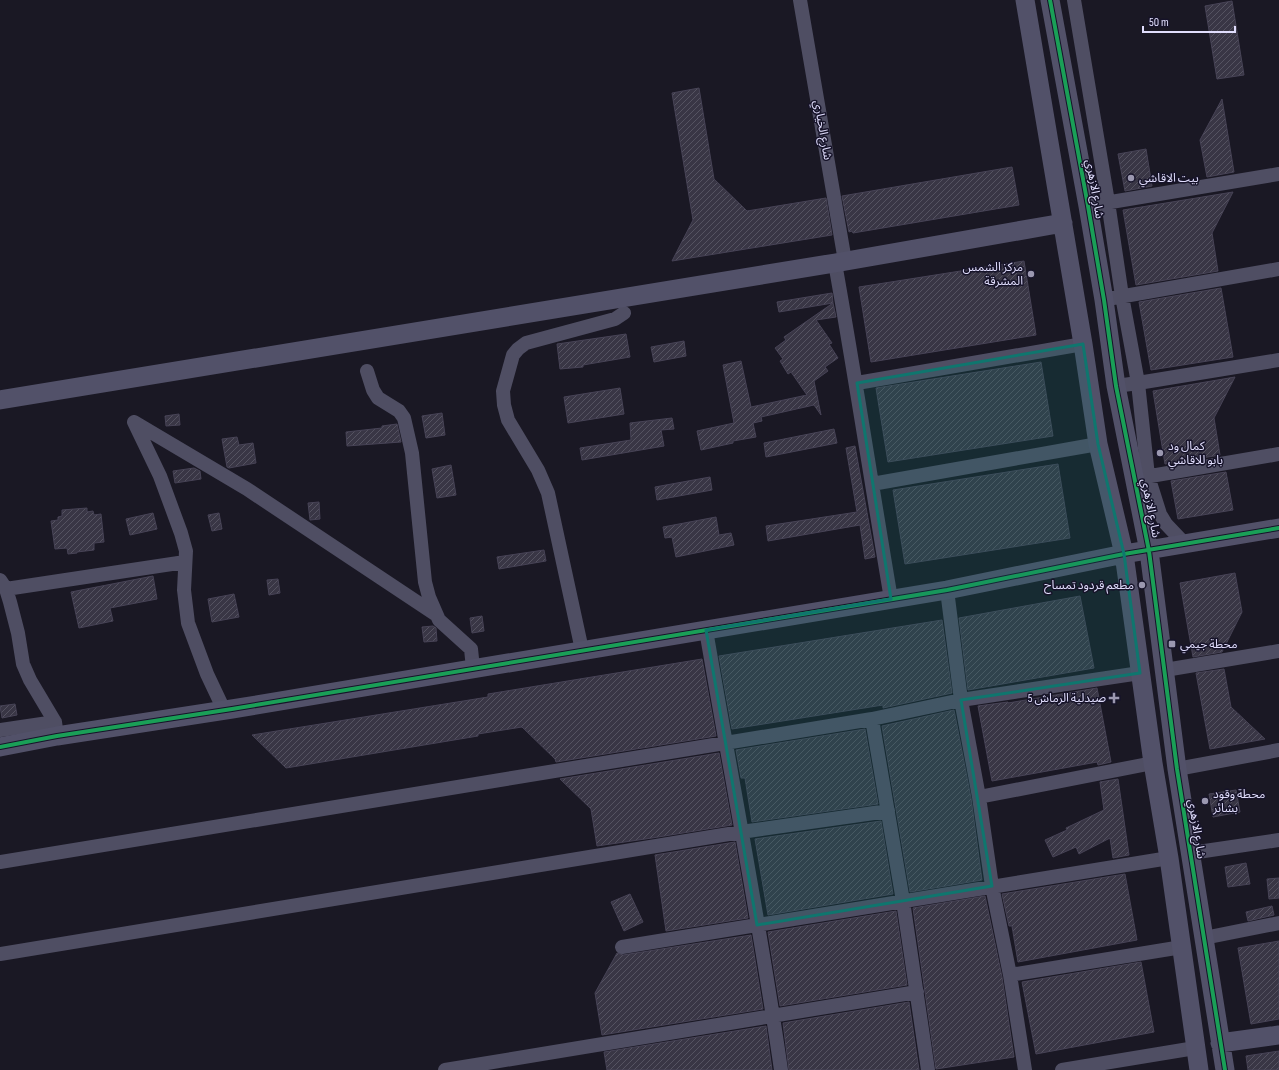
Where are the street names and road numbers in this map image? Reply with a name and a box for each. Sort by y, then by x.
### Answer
street label: شارع الخياري [808,99,835,161]
street label: شارع الازهري [1080,158,1107,220]
street label: شارع الازهري [1136,477,1164,539]
street label: شارع الازهري [1183,798,1209,860]

